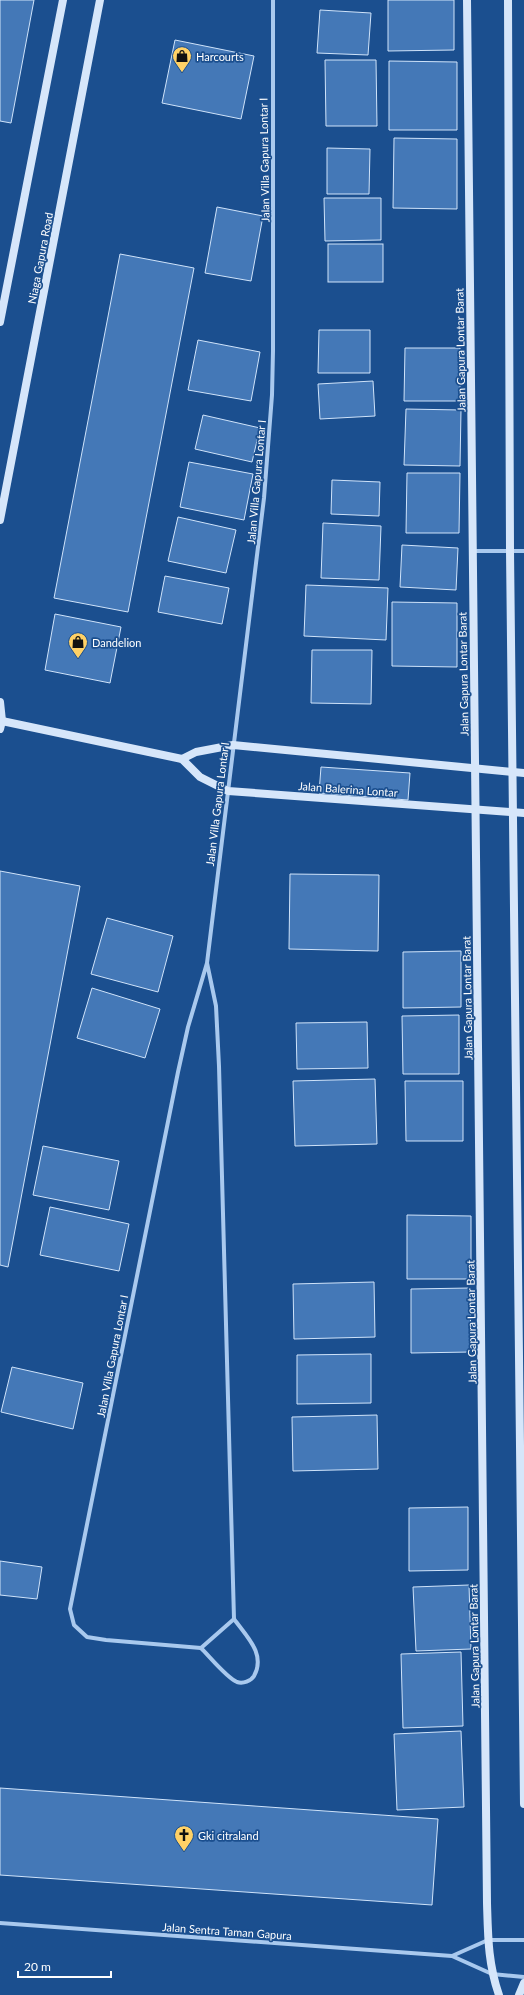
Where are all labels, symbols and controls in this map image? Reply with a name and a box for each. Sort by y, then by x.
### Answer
shop icon: Harcourts [171,45,193,73]
place label: Harcourts [196,50,244,63]
street label: Jalan Villa Gapura Lontar I [256,98,272,222]
street label: Niaga Gapura Road [25,211,55,305]
street label: Jalan Gapura Lontar Barat [452,288,468,412]
street label: Jalan Villa Gapura Lontar I [244,419,268,545]
street label: Jalan Gapura Lontar Barat [455,612,471,736]
shop icon: Dandelion [67,631,89,659]
place label: Dandelion [92,636,141,649]
street label: Jalan Villa Gapura Lontar I [203,741,231,867]
street label: Jalan Balerina Lontar [298,779,398,799]
street label: Jalan Gapura Lontar Barat [459,936,475,1060]
street label: Jalan Gapura Lontar Barat [463,1260,479,1384]
street label: Jalan Villa Gapura Lontar I [94,1294,130,1418]
street label: Jalan Gapura Lontar Barat [466,1584,482,1708]
church icon: Gki citraland [173,1824,195,1852]
place label: Gki citraland [198,1829,259,1842]
street label: Jalan Sentra Taman Gapura [162,1920,292,1942]
scale bar [18,1953,111,1979]
text: 20 m [24,1959,51,1974]

